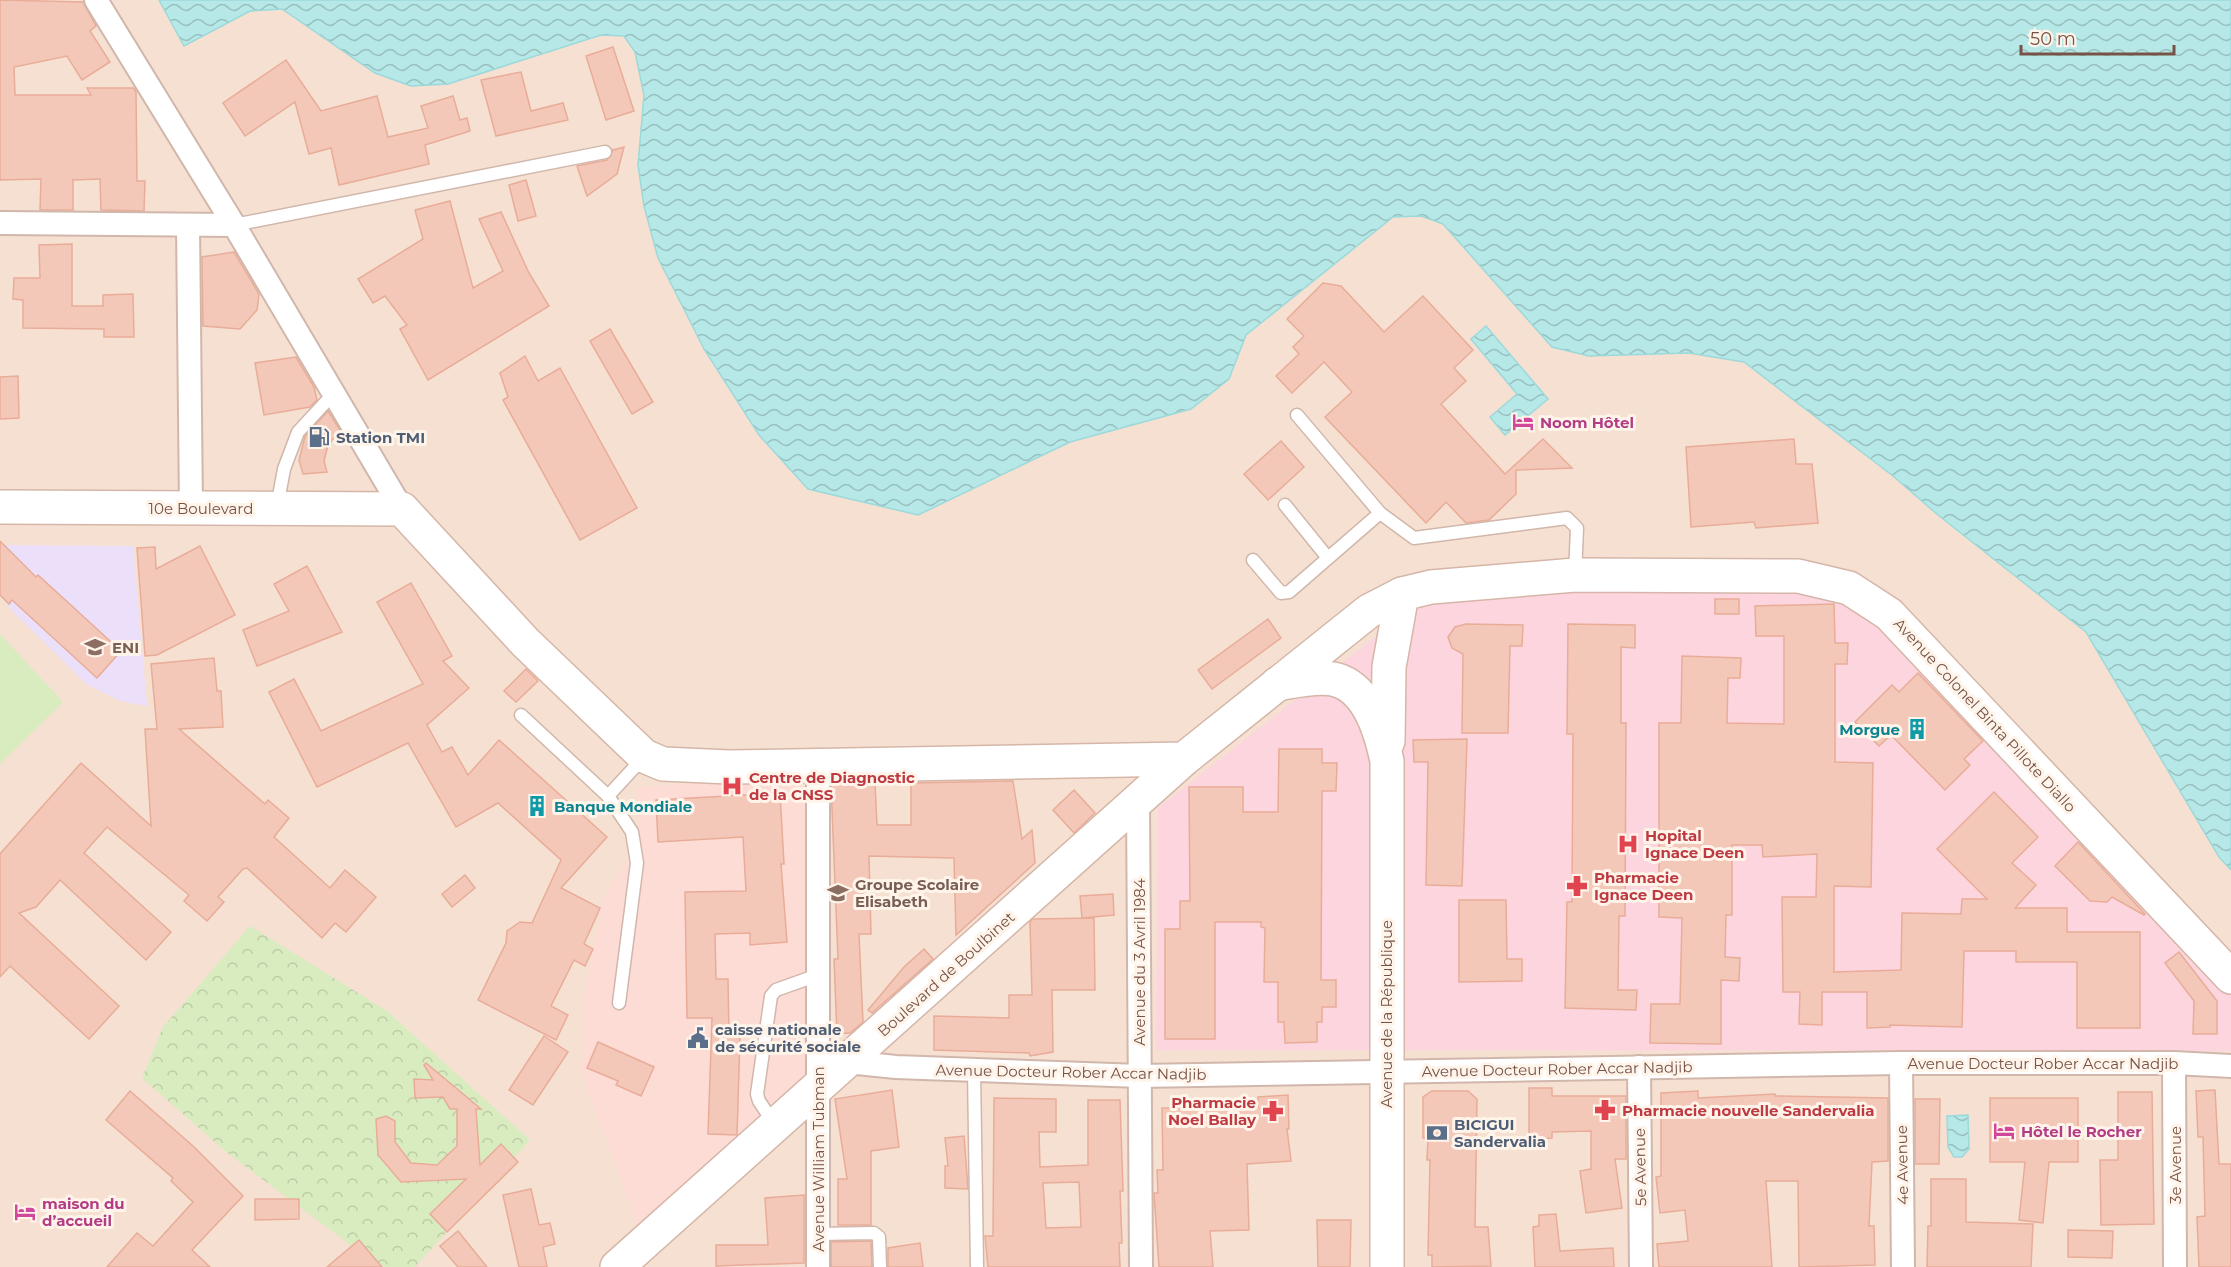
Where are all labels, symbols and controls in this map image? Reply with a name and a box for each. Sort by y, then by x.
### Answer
scale bar [2021,18,2174,56]
text: 50 m [2030,28,2076,50]
hotel icon: Noom Hôtel [1511,410,1535,434]
place label: Noom Hôtel [1540,413,1634,432]
fuel station icon: Station TMI [307,425,331,449]
place label: Station TMI [336,428,425,447]
street label: 10e Boulevard [149,499,253,518]
street label: Avenue Colonel Binta Pillote Diallo [1890,614,2080,816]
school or university icon: ENI [83,635,107,659]
place label: ENI [112,638,139,657]
building icon: Morgue [1905,717,1929,741]
place label: Morgue [1839,720,1900,739]
place label: Centre de Diagnostic de la CNSS [749,768,915,804]
hospital icon: Centre de Diagnostic de la CNSS [720,774,744,798]
building icon: Banque Mondiale [525,794,549,818]
place label: Banque Mondiale [554,797,692,816]
place label: Hopital Ignace Deen [1645,826,1744,862]
hospital icon: Hopital Ignace Deen [1616,832,1640,856]
place label: Pharmacie Ignace Deen [1594,868,1693,904]
pharmacy icon: Pharmacie Ignace Deen [1565,874,1589,898]
place label: Groupe Scolaire Elisabeth [855,875,979,911]
street label: Avenue du 3 Avril 1984 [1130,878,1149,1046]
school or university icon: Groupe Scolaire Elisabeth [826,881,850,905]
street label: Boulevard de Boulbinet [874,907,1018,1041]
street label: Avenue de la République [1377,920,1396,1108]
place label: caisse nationale de sécurité sociale [715,1020,861,1056]
public building icon: caisse nationale de sécurité sociale [686,1026,710,1050]
street label: Avenue Docteur Rober Accar Nadjib [1908,1054,2178,1073]
street label: Avenue Docteur Rober Accar Nadjib [1421,1057,1693,1081]
street label: Avenue Docteur Rober Accar Nadjib [935,1060,1207,1084]
street label: Avenue William Tubman [809,1066,828,1252]
place label: Pharmacie Noel Ballay [1168,1093,1257,1129]
pharmacy icon: Pharmacie nouvelle Sandervalia [1593,1098,1617,1122]
pharmacy icon: Pharmacie Noel Ballay [1261,1099,1285,1123]
place label: Pharmacie nouvelle Sandervalia [1622,1101,1875,1120]
place label: BICIGUI Sandervalia [1454,1115,1546,1151]
hotel icon: Hôtel le Rocher [1992,1119,2016,1143]
bank icon: BICIGUI Sandervalia [1425,1121,1449,1145]
place label: Hôtel le Rocher [2021,1122,2142,1141]
street label: 4e Avenue [1892,1125,1912,1205]
street label: 3e Avenue [2166,1126,2185,1204]
street label: 5e Avenue [1630,1128,1650,1206]
place label: maison du d’accueil [42,1194,125,1230]
hotel icon: maison du d’accueil [13,1200,37,1224]

